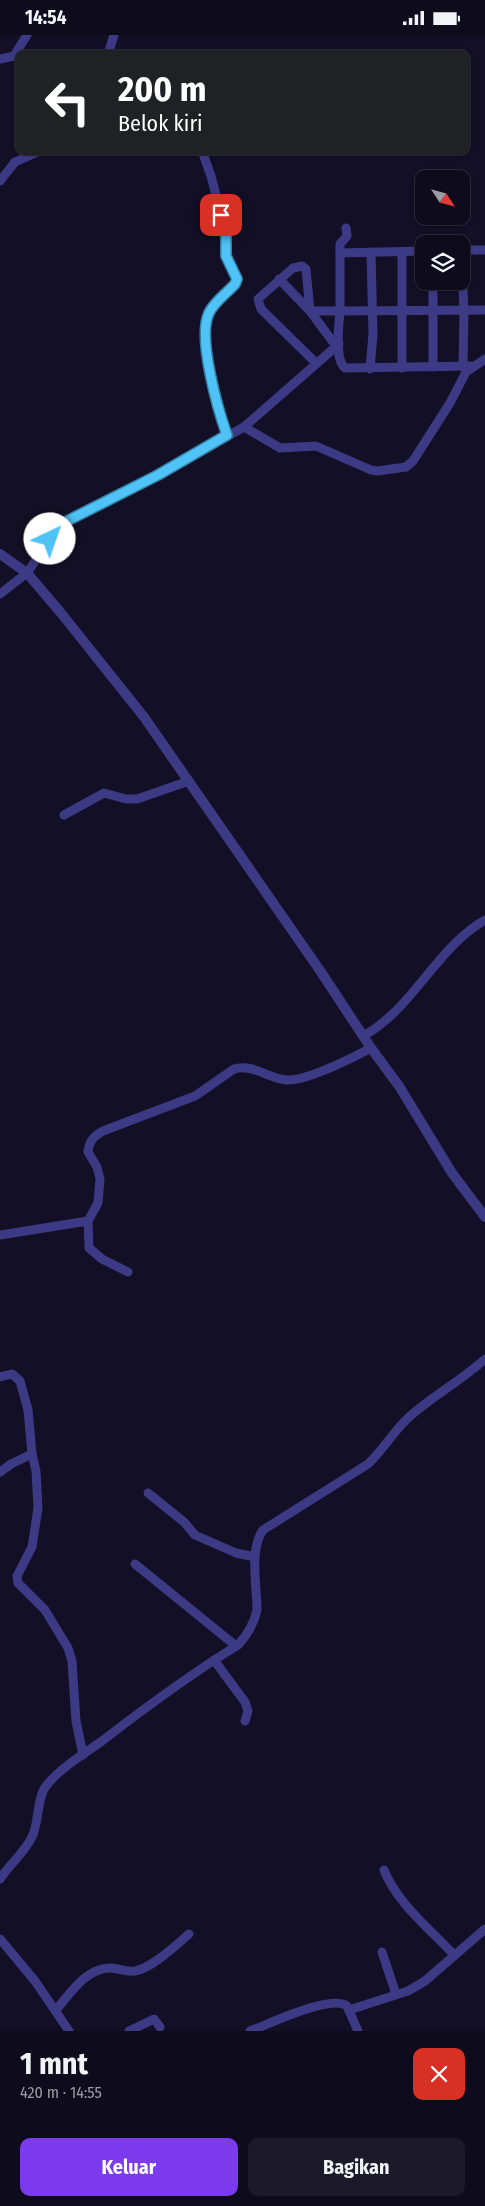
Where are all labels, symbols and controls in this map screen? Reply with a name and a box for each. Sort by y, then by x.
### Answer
text: 14:54 [25,6,66,29]
text: 200 m [118,68,206,110]
icon: left [35,70,100,135]
text: Belok kiri [118,110,203,137]
north arrow [415,170,470,225]
map controls [415,170,470,290]
pin [200,194,242,236]
icon: arrive [207,201,235,229]
button: layers [415,235,470,290]
position arrow [23,512,75,564]
text: 1 mnt [20,2046,88,2082]
button: close [413,2048,465,2100]
text: 420 m · 14:55 [20,2083,102,2102]
button: Keluar [20,2138,238,2196]
button: Bagikan [248,2138,465,2196]

